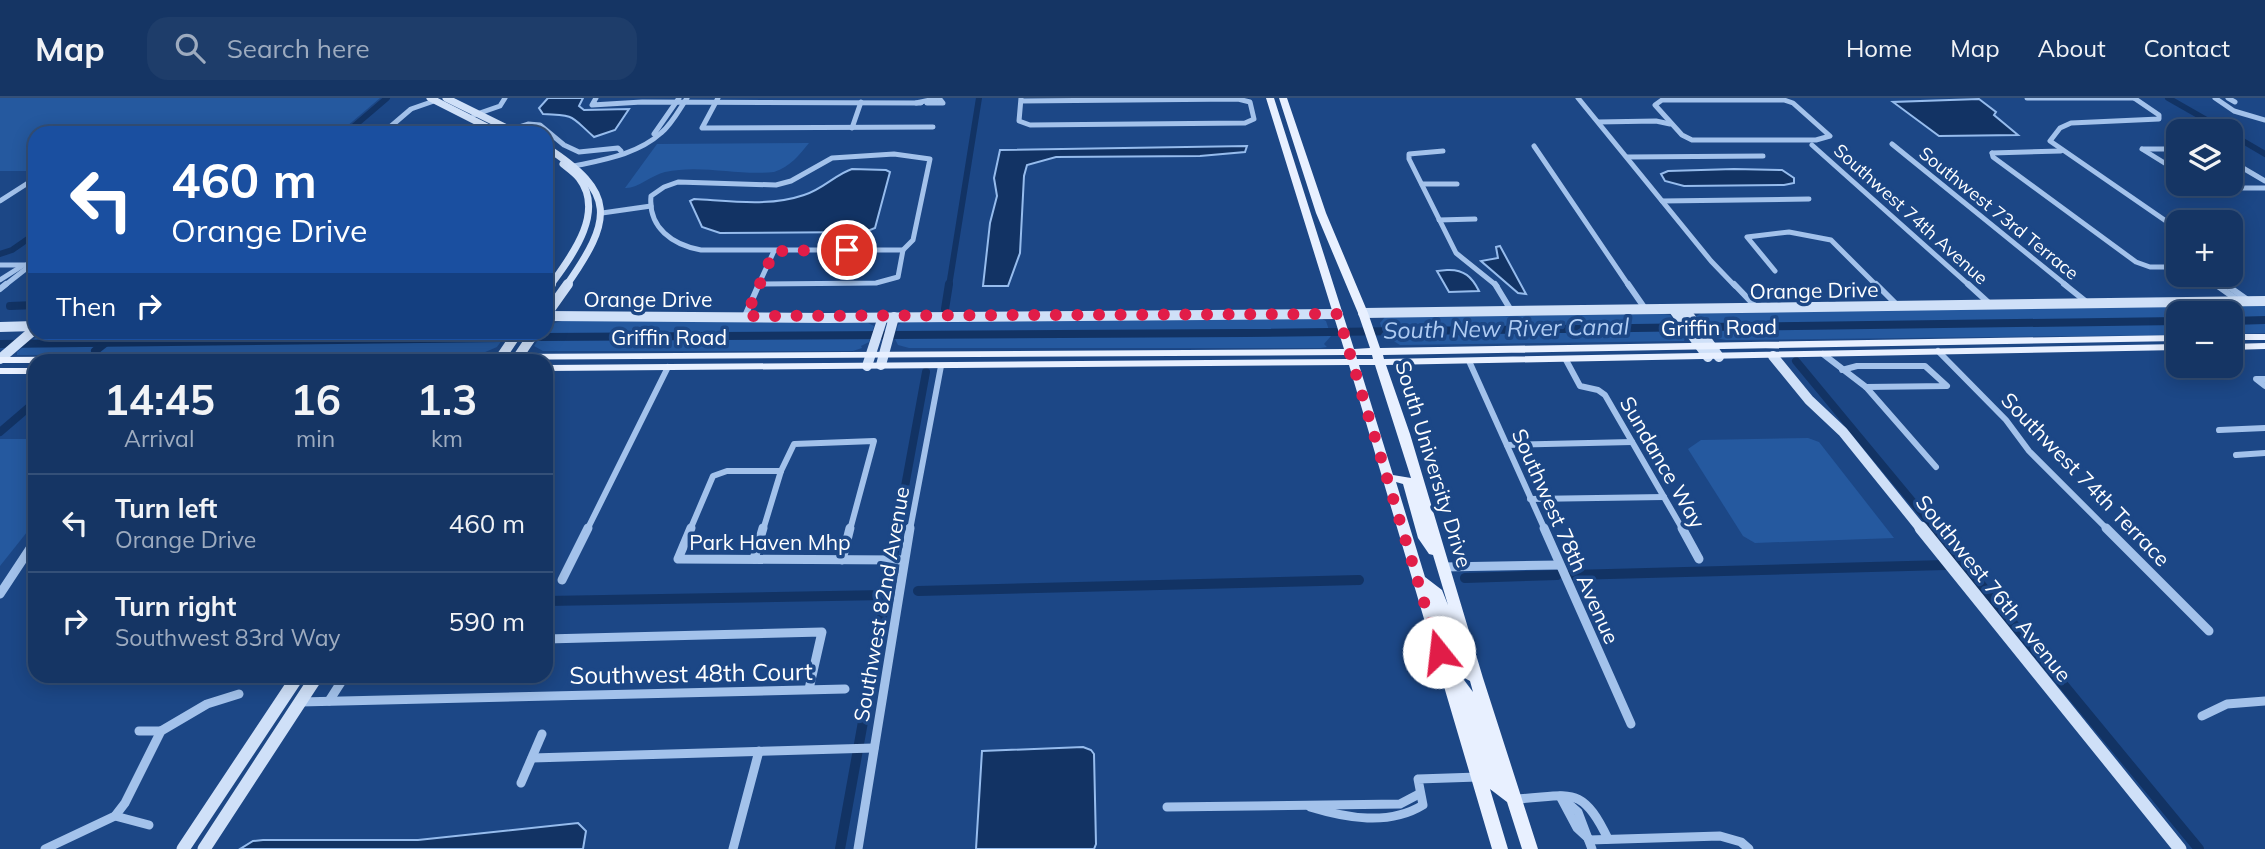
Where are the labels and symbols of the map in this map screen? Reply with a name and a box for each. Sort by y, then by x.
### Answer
street label: Southwest 74th Avenue [1829,139,1993,289]
street label: Southwest 73rd Terrace [1914,141,2084,285]
pin [817,220,877,280]
street label: Orange Drive [1749,276,1879,304]
street label: Orange Drive [584,286,712,312]
water label: South New River Canal [1383,311,1630,345]
street label: Griffin Road [1661,313,1777,341]
street label: Griffin Road [611,324,727,350]
street label: South University Drive [1390,357,1478,571]
street label: Southwest 74th Terrace [1996,387,2176,571]
street label: Sundance Way [1615,391,1711,533]
street label: Southwest 78th Avenue [1507,424,1625,648]
street label: Southwest 82nd Avenue [848,484,914,724]
street label: Southwest 76th Avenue [1911,489,2077,687]
street label: Park Haven Mhp [689,529,851,555]
position arrow [1402,615,1476,689]
street label: Southwest 48th Court [569,656,813,690]

